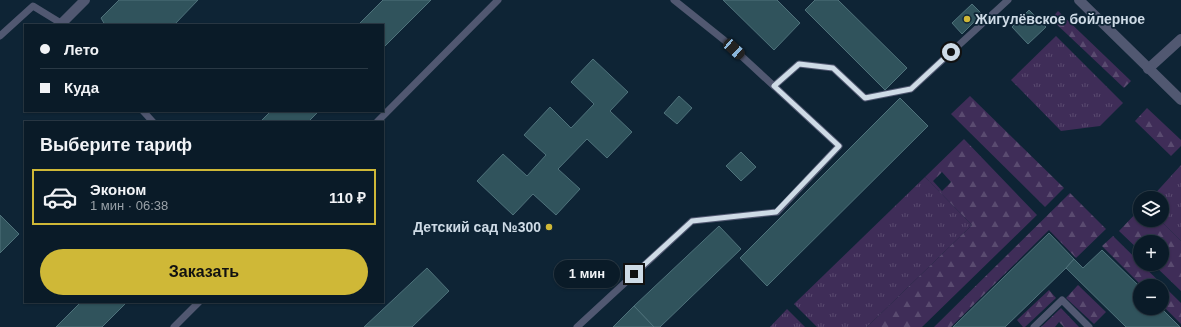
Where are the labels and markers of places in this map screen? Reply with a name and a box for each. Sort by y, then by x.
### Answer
place label: Жигулёвское бойлерное [974,11,1145,27]
marker: Жигулёвское бойлерное [962,14,972,24]
place label: Детский сад №300 [413,219,541,235]
marker: Детский сад №300 [544,222,554,232]

